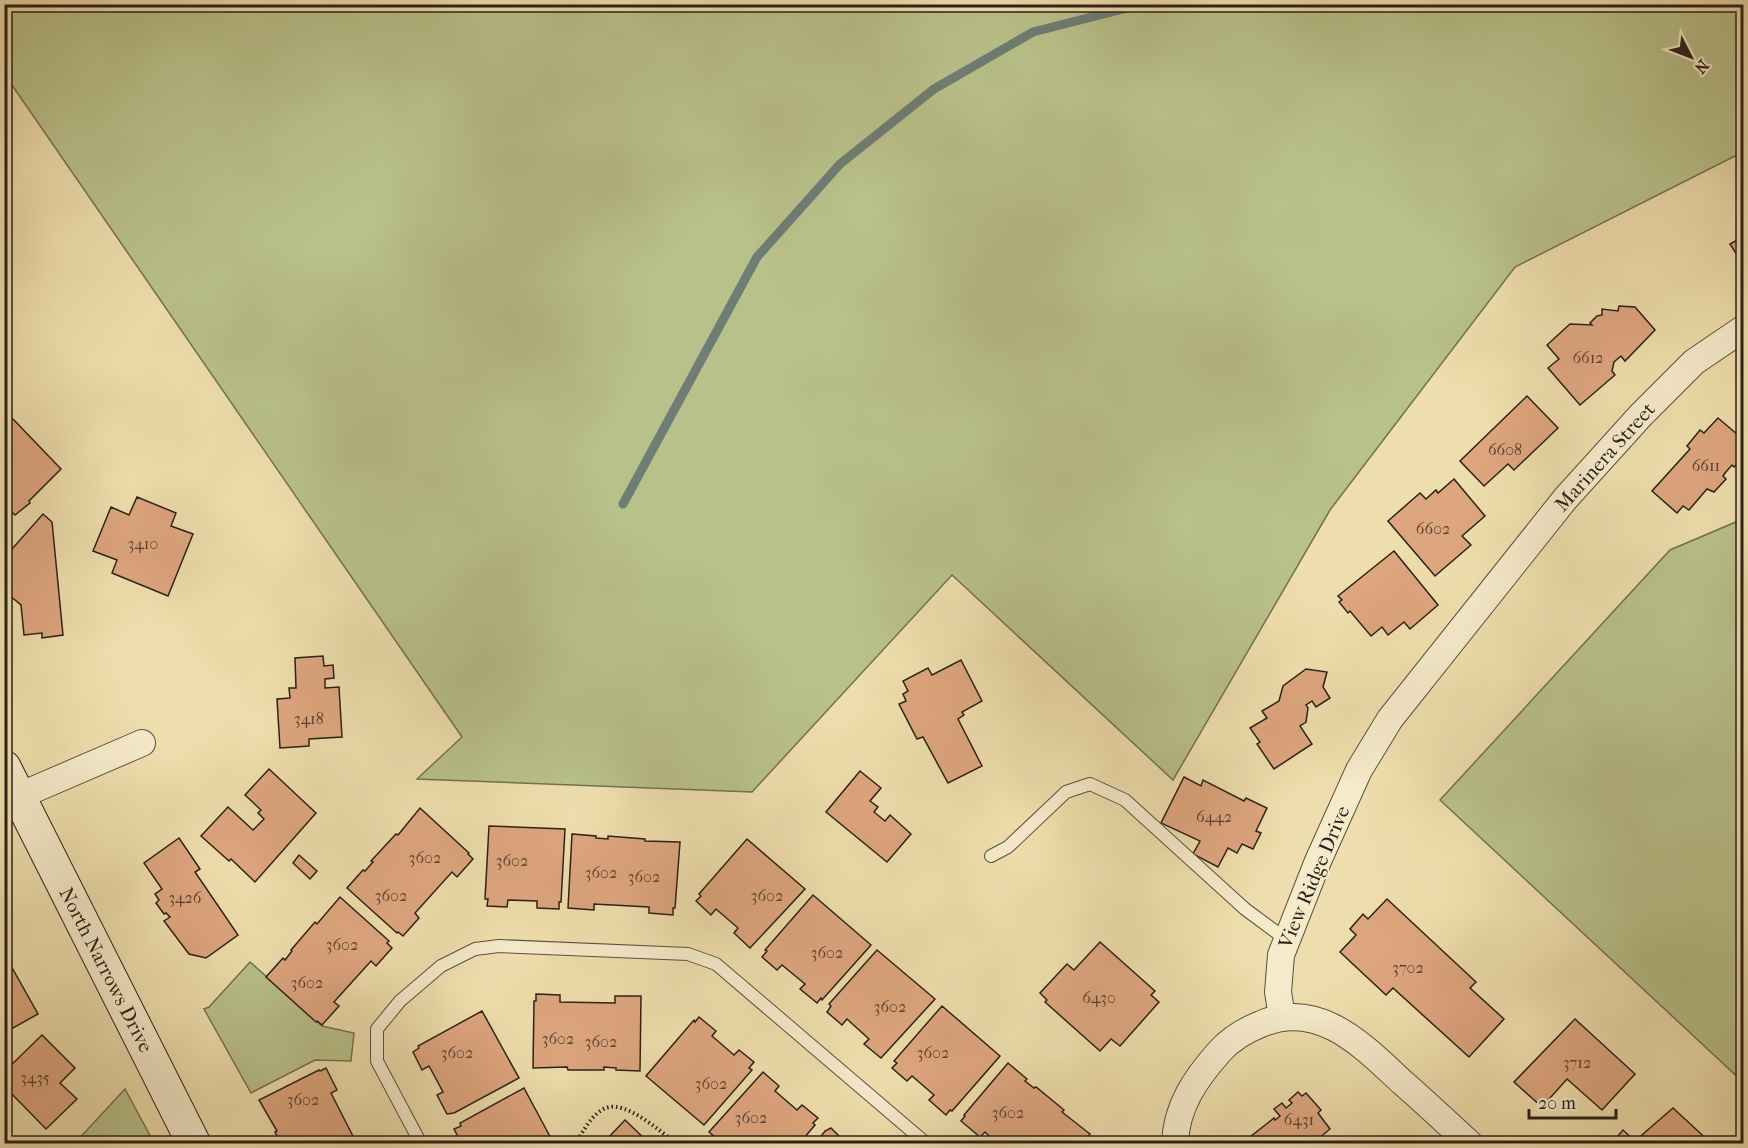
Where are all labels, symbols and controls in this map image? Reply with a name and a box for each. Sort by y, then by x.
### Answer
north arrow [1661,27,1721,87]
text: N [1690,56,1713,78]
house number: 6612 [1572,348,1604,367]
street label: Marinera Street [1550,398,1660,516]
house number: 6608 [1488,440,1522,459]
house number: 6611 [1692,456,1720,475]
house number: 6602 [1416,519,1450,538]
house number: 3410 [128,534,158,553]
house number: 3418 [294,709,324,728]
street label: View Ridge Drive [1273,802,1354,953]
house number: 6442 [1196,807,1232,826]
house number: 3602 [409,848,441,867]
house number: 3602 [496,851,528,870]
house number: 3602 [585,863,617,882]
house number: 3602 [628,867,660,886]
street label: North Narrows Drive [54,884,158,1056]
house number: 3602 [375,886,407,905]
house number: 3602 [751,886,783,905]
house number: 3426 [169,888,202,907]
house number: 3602 [326,935,358,954]
house number: 3602 [811,943,843,962]
house number: 3702 [1392,958,1424,977]
house number: 3602 [291,973,323,992]
house number: 6430 [1082,988,1116,1007]
house number: 3602 [874,997,906,1016]
house number: 3602 [542,1029,574,1048]
house number: 3602 [585,1032,617,1051]
house number: 3602 [441,1043,473,1062]
house number: 3602 [917,1043,949,1062]
house number: 3712 [1563,1053,1591,1072]
house number: 3435 [20,1068,50,1087]
house number: 3602 [695,1074,727,1093]
scale bar [1529,1082,1616,1120]
house number: 3602 [287,1090,319,1109]
text: 20 m [1538,1093,1576,1114]
house number: 3602 [992,1103,1024,1122]
house number: 3602 [735,1108,767,1127]
house number: 6431 [1284,1110,1314,1129]

